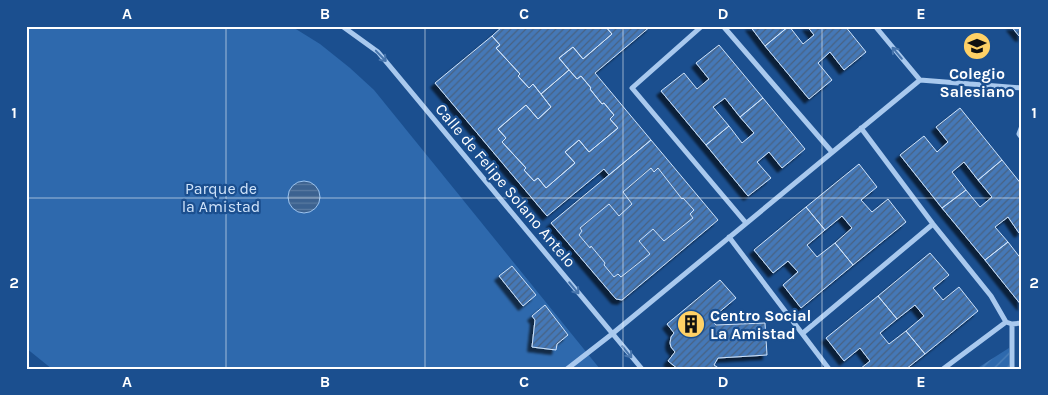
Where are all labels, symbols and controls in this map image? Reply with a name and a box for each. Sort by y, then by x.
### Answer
text: A [122,4,132,23]
text: B [320,4,330,23]
text: C [519,4,529,23]
text: D [718,4,729,23]
text: E [916,4,926,23]
school or university icon: Colegio Salesiano [962,31,992,61]
one-way arrow [892,47,903,60]
one-way arrow [375,50,387,62]
place label: Colegio Salesiano [940,64,1014,101]
street label: Calle de Felipe Solano Antelo [431,100,580,271]
text: 1 [11,103,17,122]
text: 1 [1031,103,1037,122]
park label: Parque de la Amistad [182,179,260,216]
text: 2 [9,273,19,292]
text: 2 [1029,273,1039,292]
one-way arrow [569,281,580,294]
place label: Centro Social La Amistad [710,306,812,343]
building icon: Centro Social La Amistad [676,309,706,339]
one-way arrow [621,345,632,358]
text: A [122,372,132,391]
text: B [320,372,330,391]
text: C [519,372,529,391]
text: D [718,372,729,391]
text: E [916,372,926,391]

